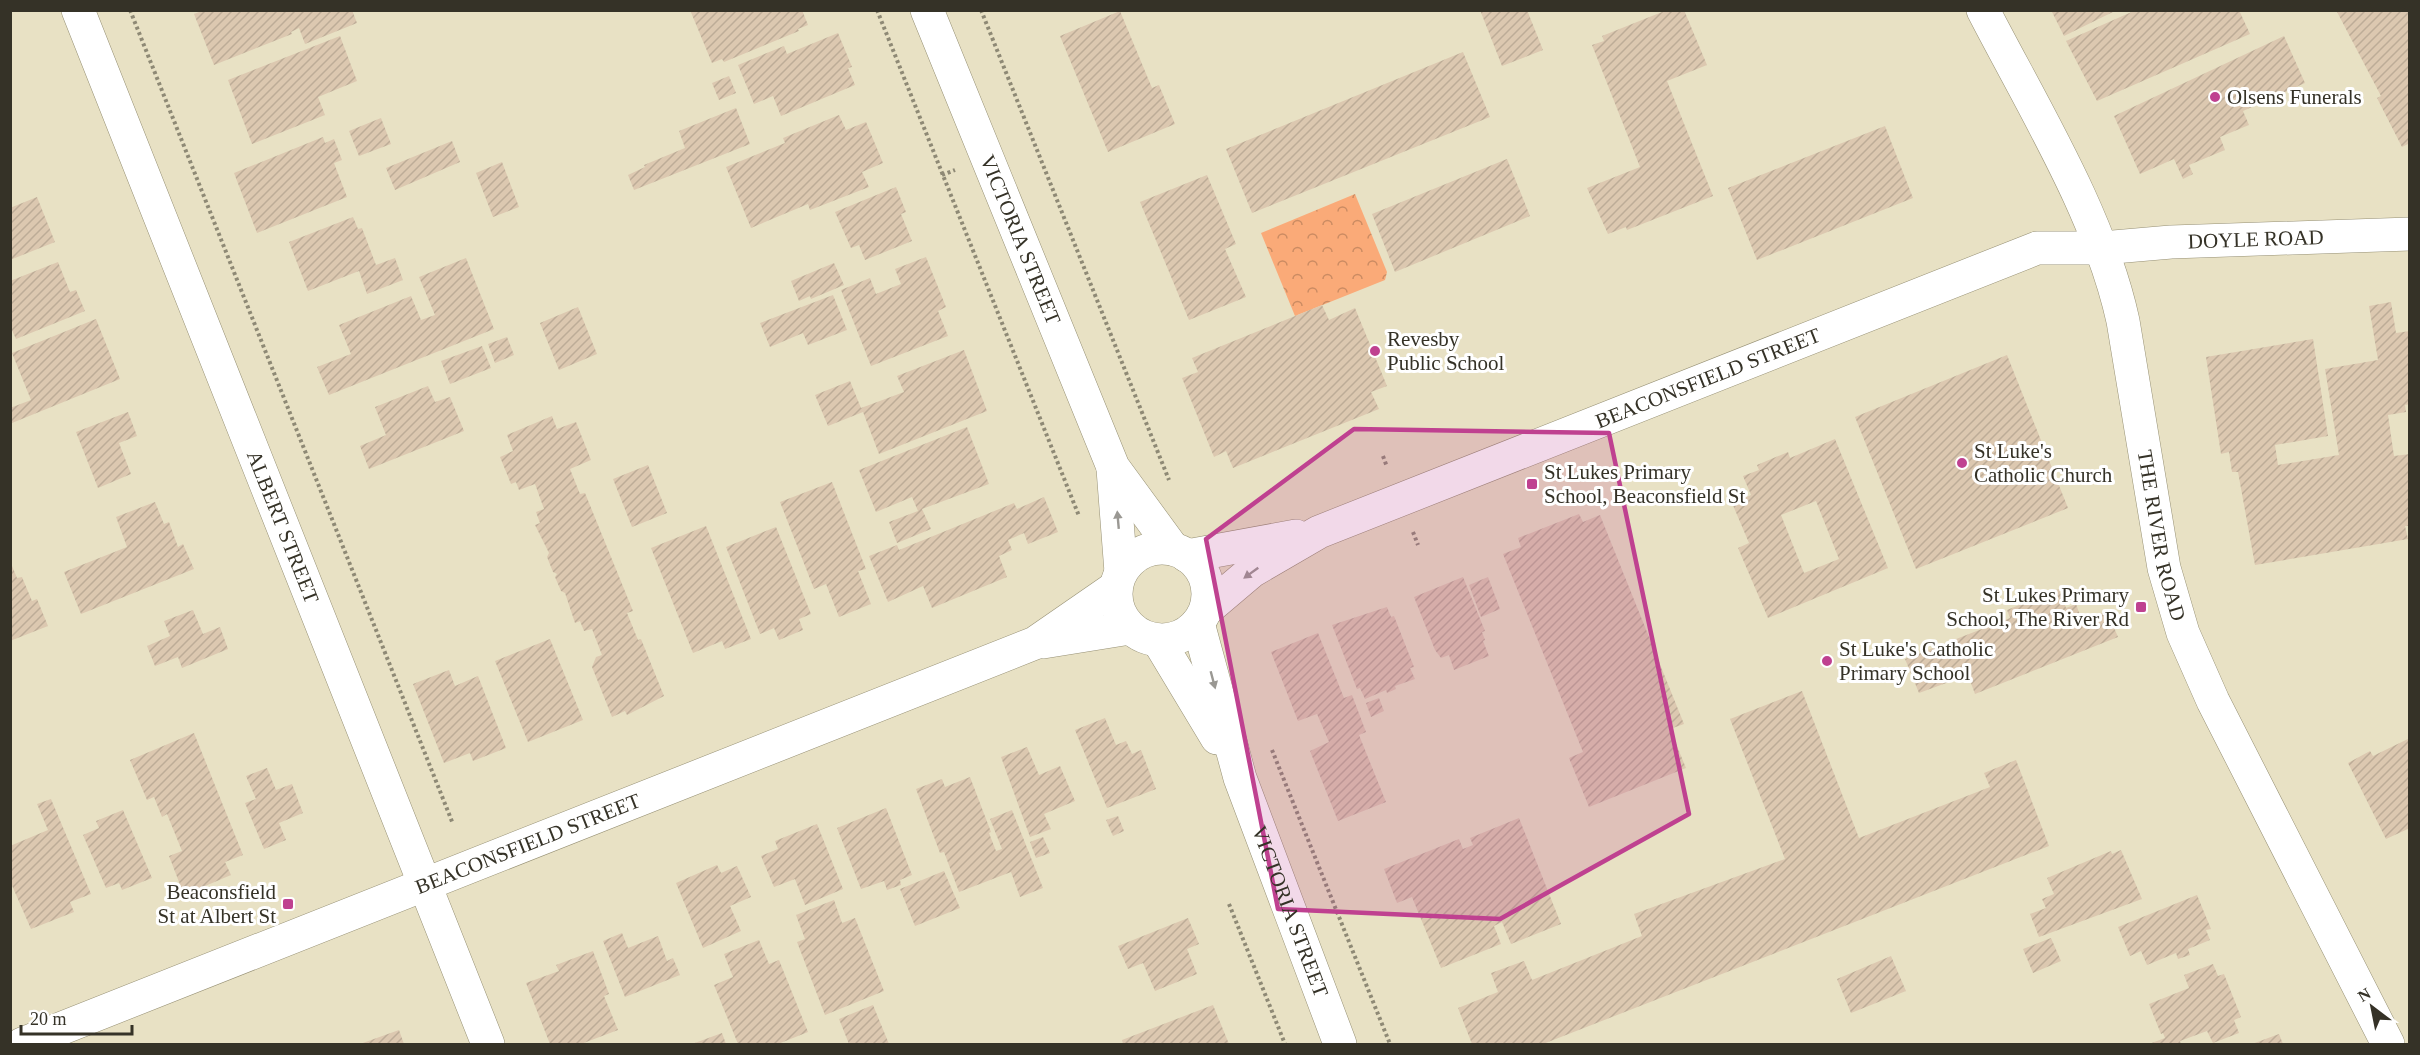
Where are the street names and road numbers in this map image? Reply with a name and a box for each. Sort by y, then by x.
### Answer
street label: VICTORIA STREET [975,151,1066,328]
street label: DOYLE ROAD [2187,225,2324,253]
street label: BEACONSFIELD STREET [1592,323,1824,433]
street label: ALBERT STREET [242,447,324,607]
street label: THE RIVER ROAD [2133,448,2191,624]
street label: BEACONSFIELD STREET [412,788,644,899]
street label: VICTORIA STREET [1247,822,1333,1000]

